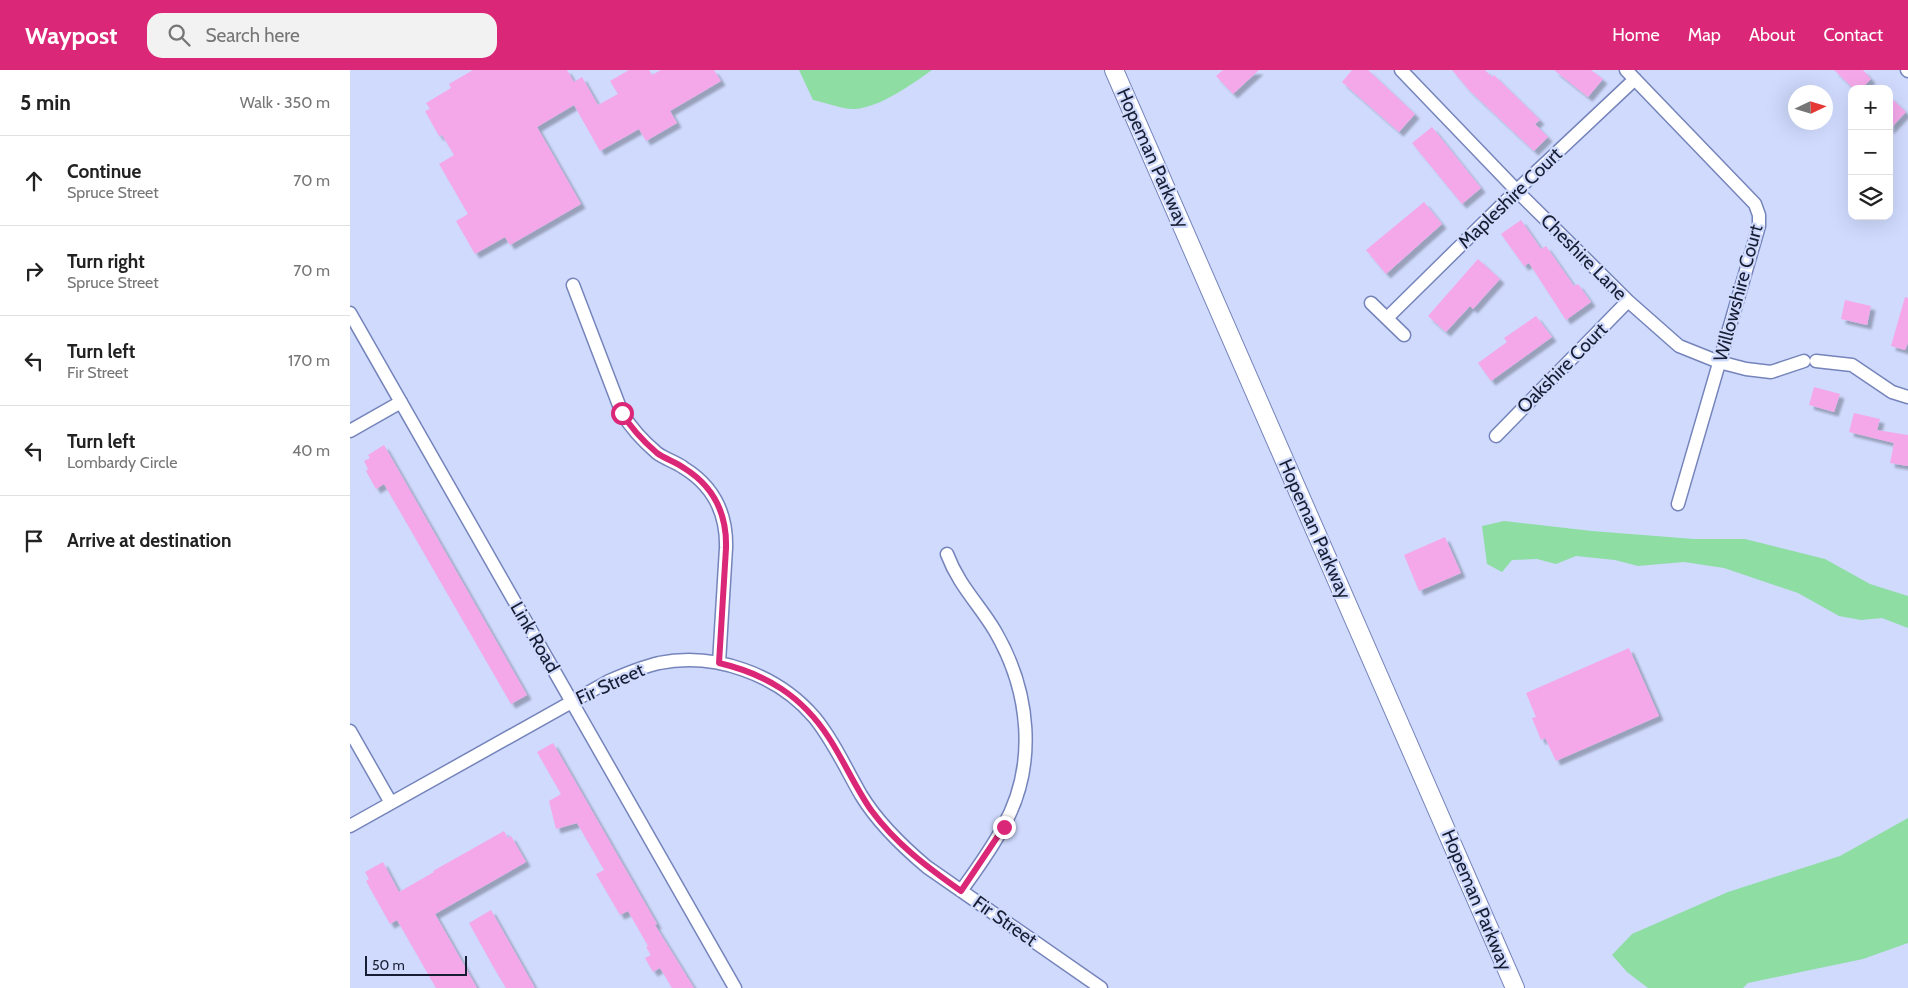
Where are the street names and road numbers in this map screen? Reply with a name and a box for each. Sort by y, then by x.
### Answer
street label: Hopeman Parkway [1112,84,1194,232]
street label: Mapleshire Court [1453,142,1567,253]
street label: Cheshire Lane [1536,209,1632,305]
street label: Willowshire Court [1709,221,1768,364]
street label: Oakshire Court [1512,318,1612,418]
street label: Hopeman Parkway [1274,455,1356,603]
street label: Link Road [505,597,565,677]
street label: Fir Street [572,658,648,710]
street label: Hopeman Parkway [1437,826,1517,974]
street label: Fir Street [969,891,1042,952]

